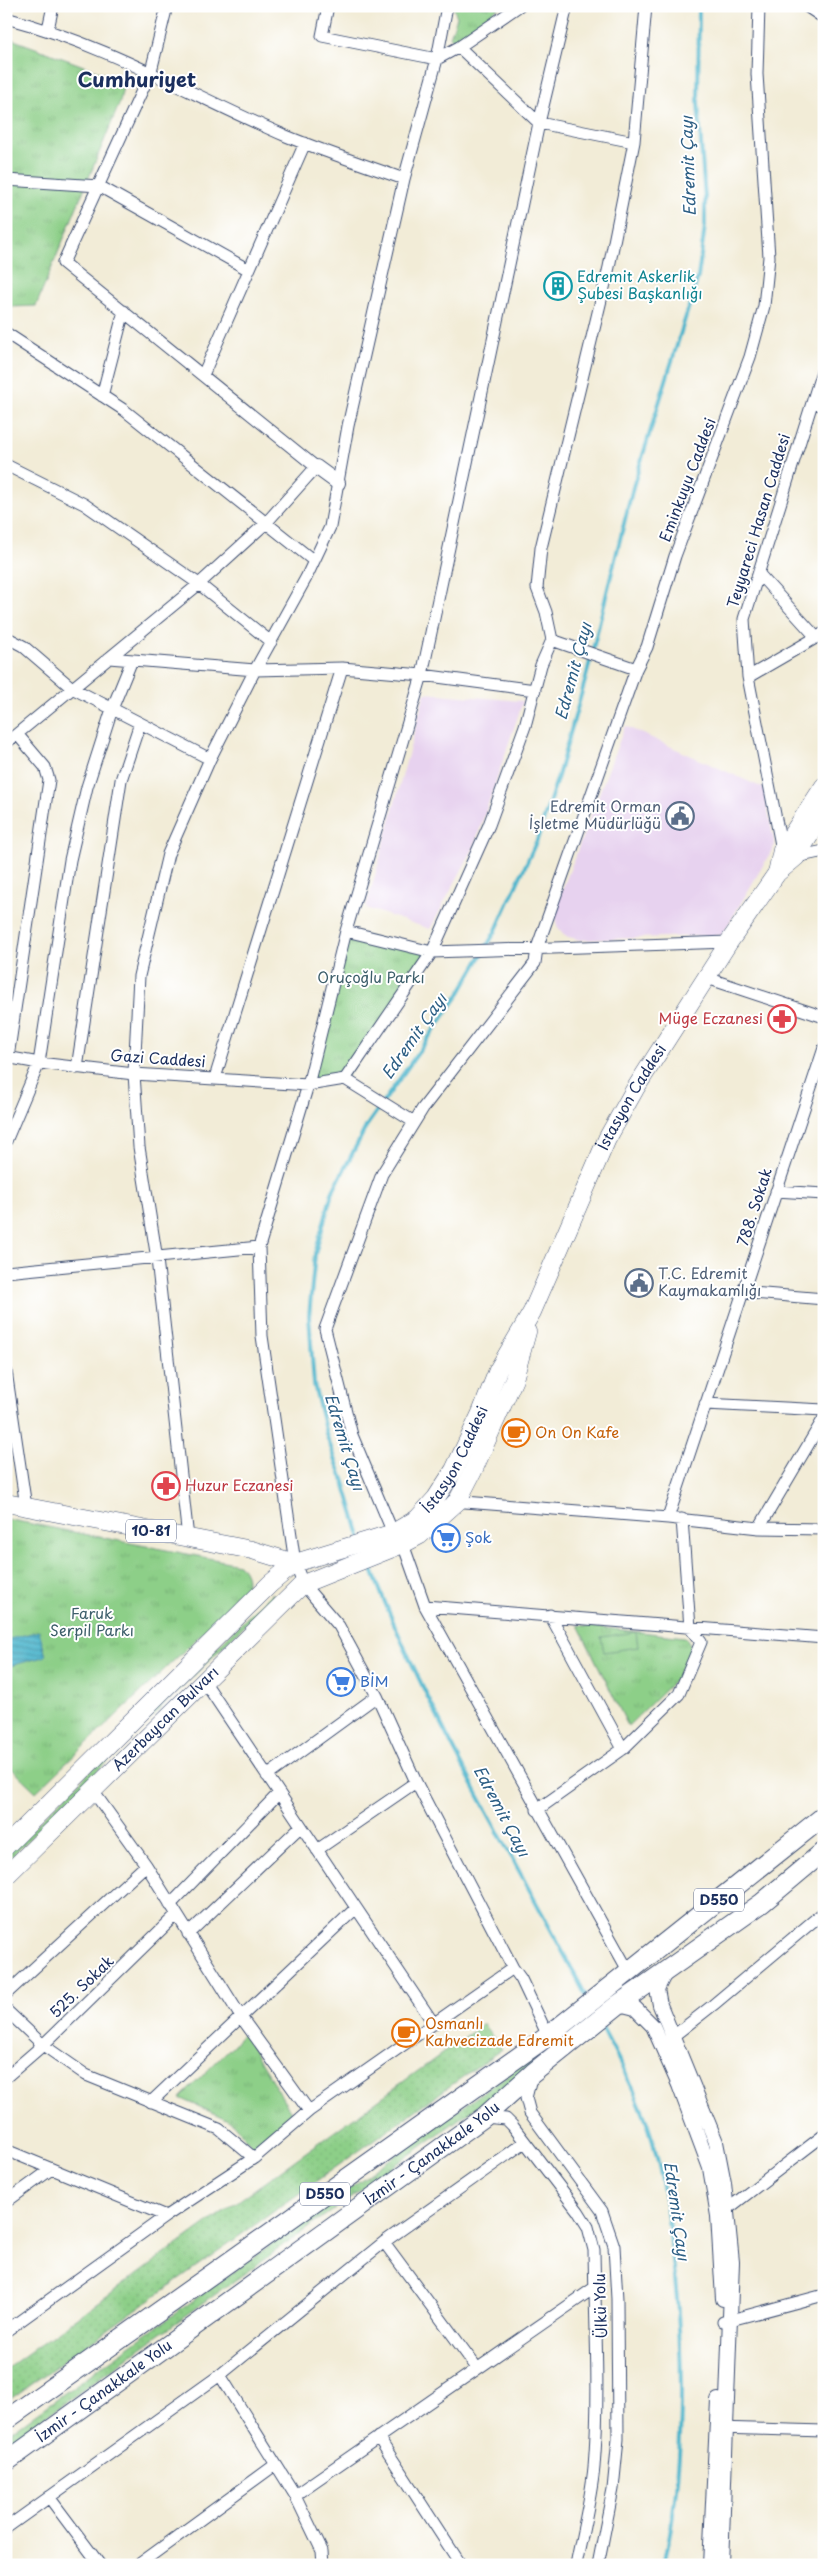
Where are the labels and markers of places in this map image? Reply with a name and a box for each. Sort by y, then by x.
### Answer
place label: Edremit Askerlik Şubesi Başkanlığı [577,264,703,304]
building icon: Edremit Askerlik Şubesi Başkanlığı [543,271,573,301]
place label: Edremit Orman İşletme Müdürlüğü [529,794,661,834]
public building icon: Edremit Orman İşletme Müdürlüğü [665,801,695,831]
pharmacy icon: Müge Eczanesi [767,1004,797,1034]
place label: Müge Eczanesi [659,1006,763,1029]
place label: T.C. Edremit Kaymakamlığı [658,1261,761,1301]
public building icon: T.C. Edremit Kaymakamlığı [624,1268,654,1298]
cafe icon: On On Kafe [501,1418,531,1448]
place label: On On Kafe [535,1420,619,1443]
pharmacy icon: Huzur Eczanesi [151,1471,181,1501]
place label: Huzur Eczanesi [185,1473,293,1496]
supermarket icon: Şok [431,1523,461,1553]
place label: Şok [465,1525,492,1548]
supermarket icon: BİM [326,1667,356,1697]
place label: BİM [360,1669,389,1692]
place label: Osmanlı Kahvecizade Edremit [425,2011,574,2051]
cafe icon: Osmanlı Kahvecizade Edremit [391,2018,421,2048]

